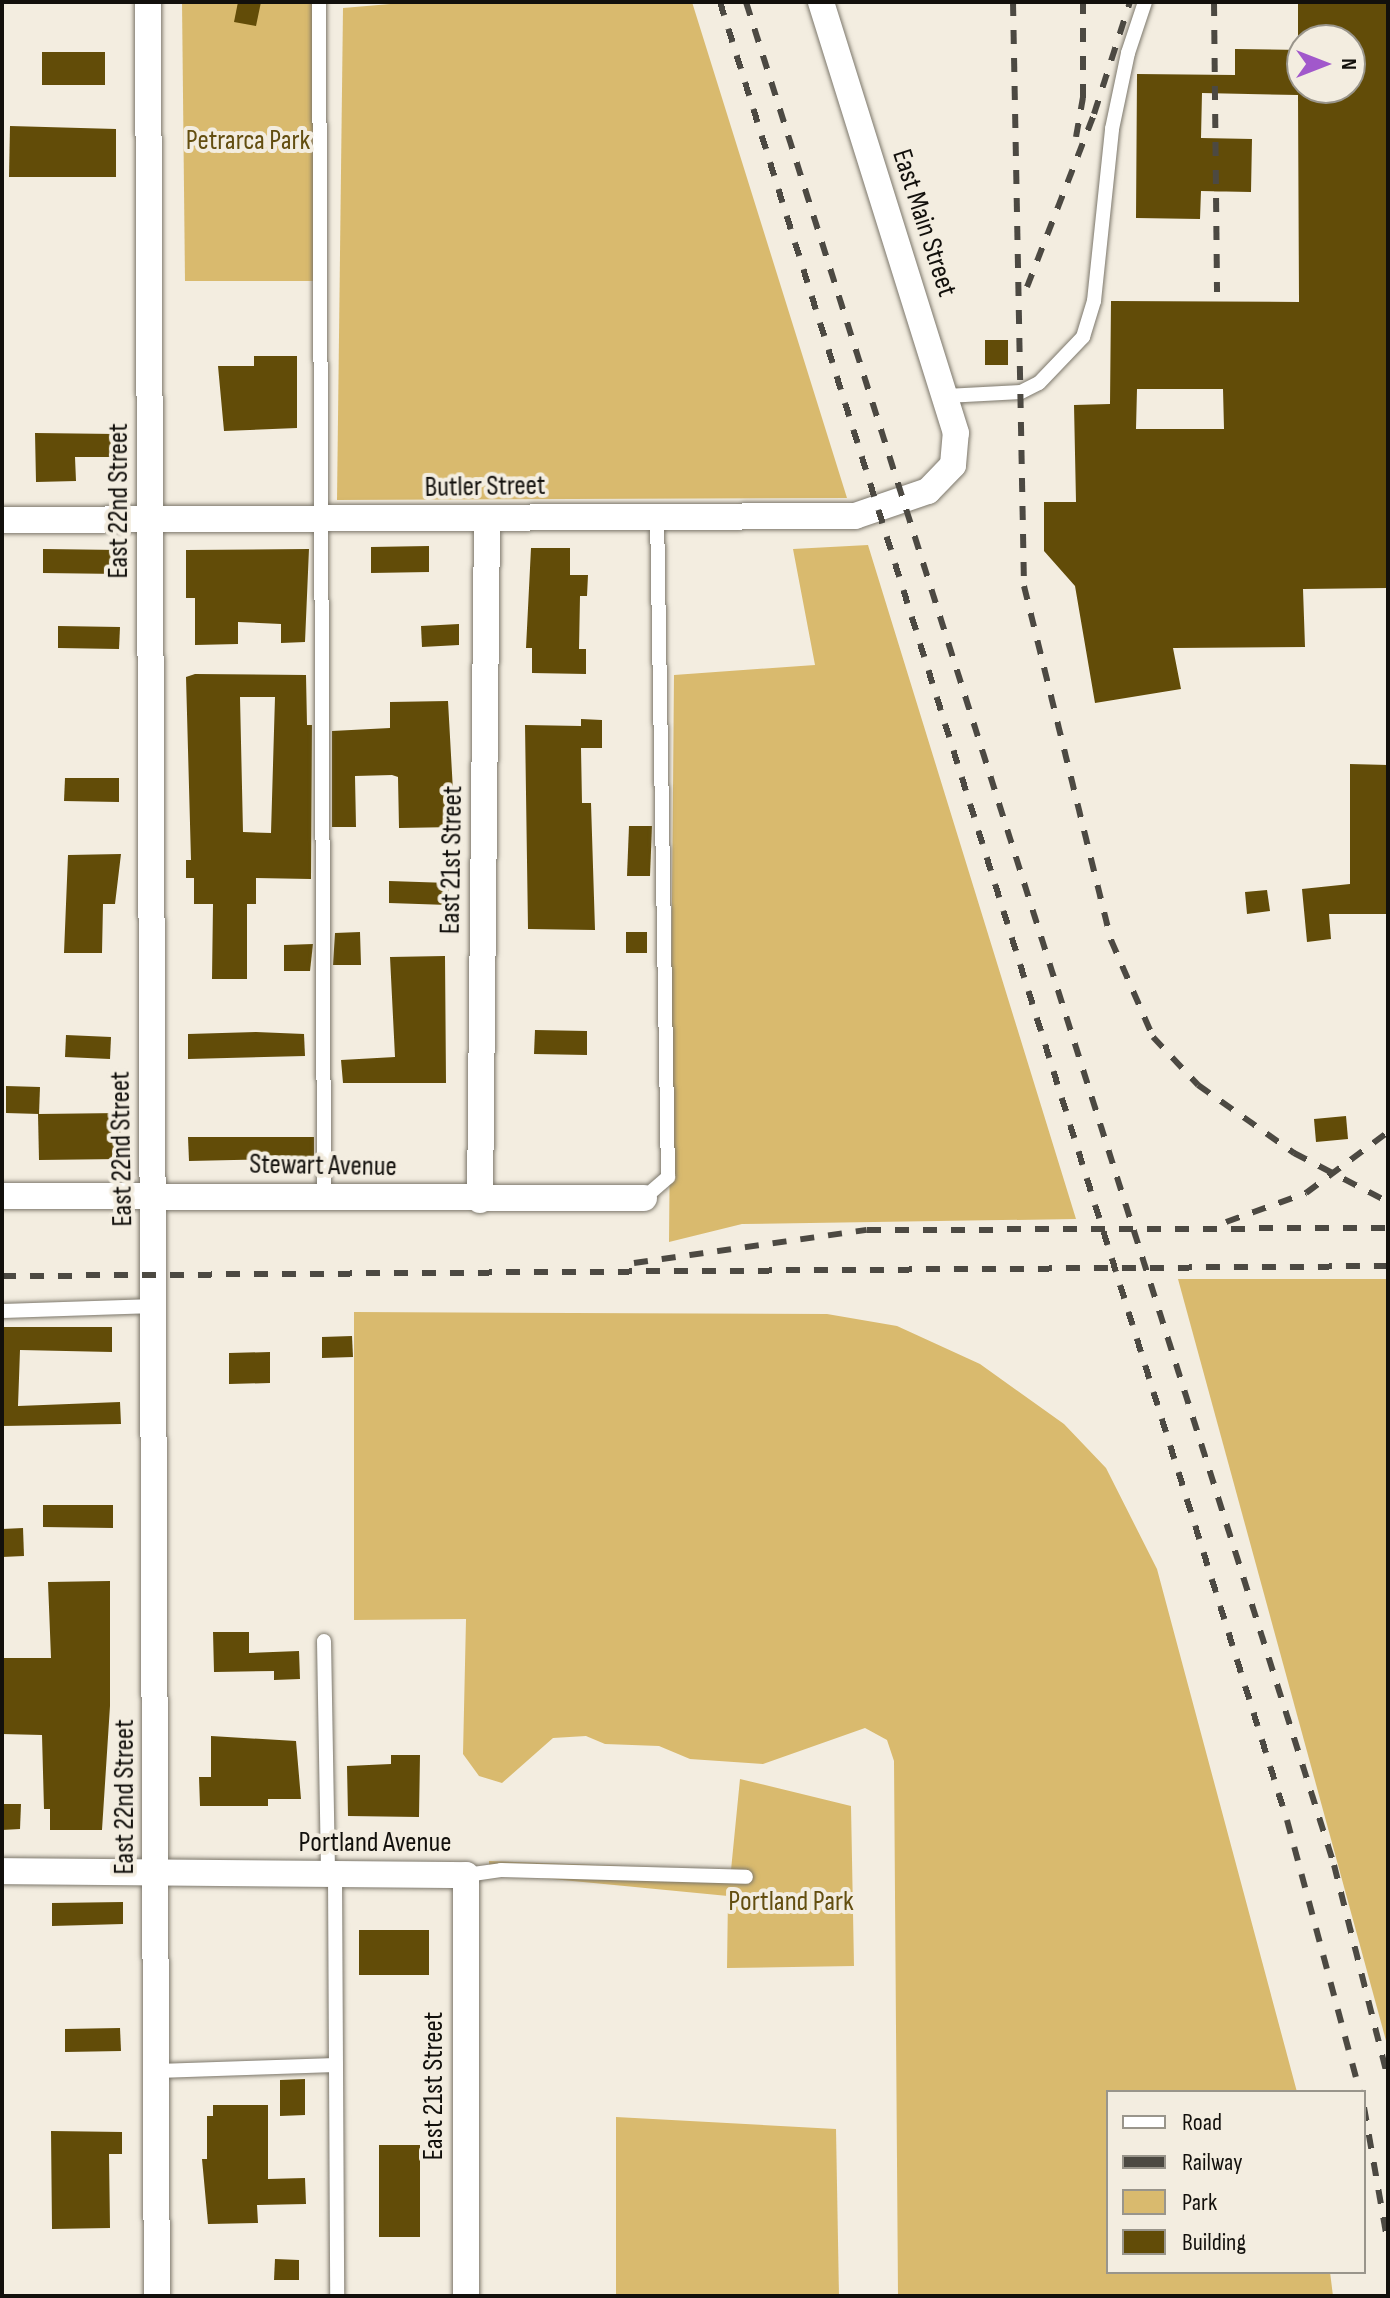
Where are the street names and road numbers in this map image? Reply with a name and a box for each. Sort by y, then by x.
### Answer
street label: East Main Street [884,145,964,301]
street label: East 22nd Street [102,423,136,579]
street label: Butler Street [424,469,546,505]
street label: East 21st Street [434,785,470,935]
street label: East 22nd Street [104,1071,140,1227]
street label: Stewart Avenue [249,1148,397,1184]
street label: East 22nd Street [108,1719,142,1875]
street label: Portland Avenue [299,1826,451,1860]
street label: East 21st Street [417,2012,451,2160]

